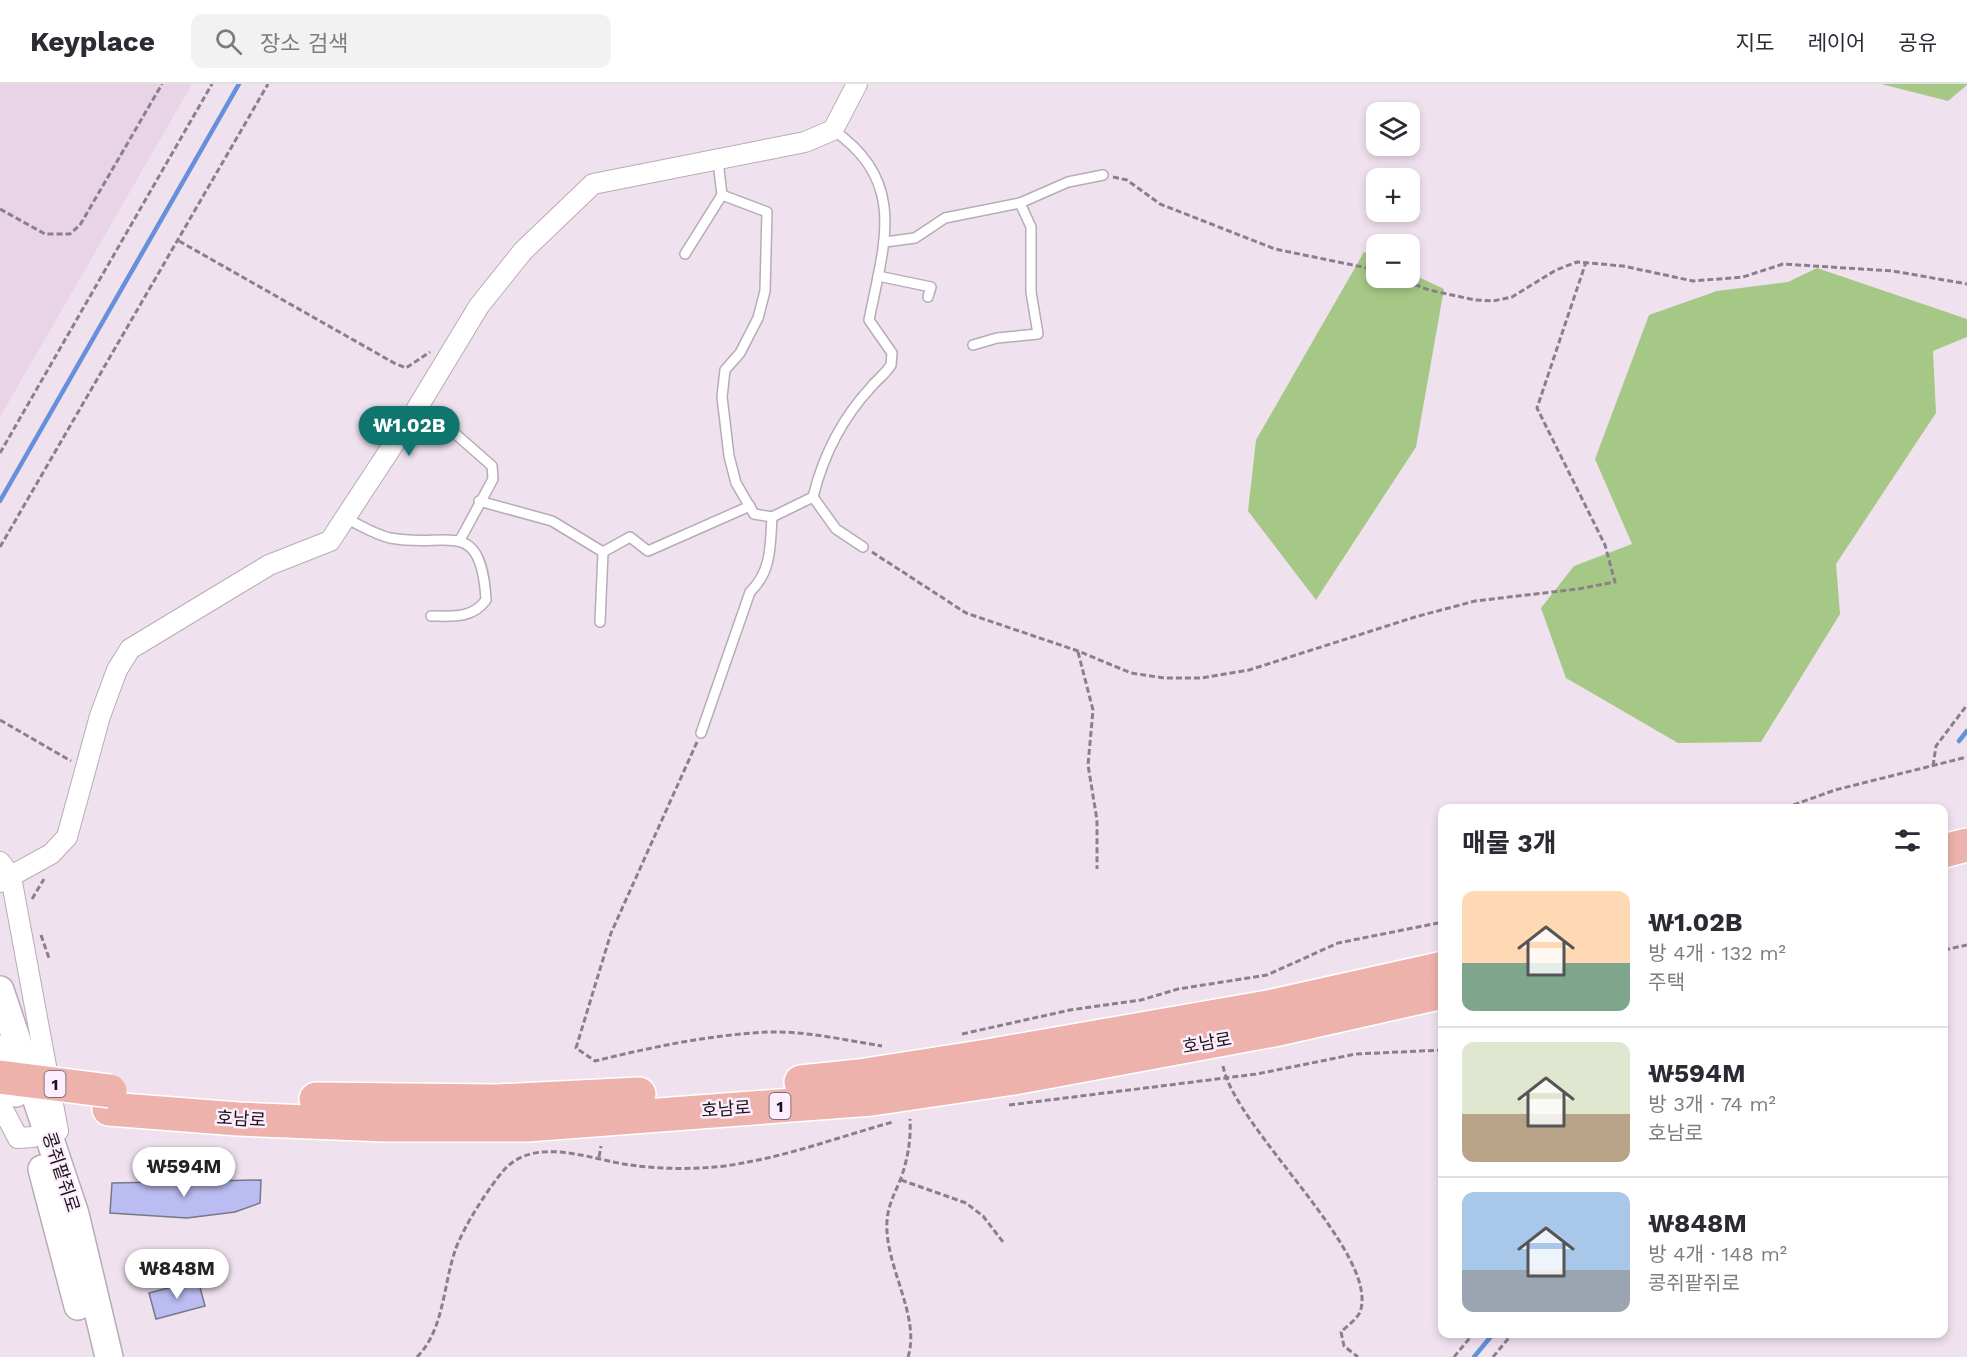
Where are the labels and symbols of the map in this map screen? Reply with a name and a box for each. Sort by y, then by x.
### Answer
pin: ₩1.02B [360,406,458,457]
street label: 호남로 [1181,1028,1233,1057]
road number: 1 [44,1071,66,1097]
road number: 1 [770,1093,790,1119]
street label: 호남로 [700,1096,751,1121]
street label: 호남로 [216,1107,266,1130]
street label: 콩쥐팥쥐로 [39,1129,84,1214]
pin: ₩594M [142,1147,226,1198]
pin: ₩848M [135,1249,219,1300]

